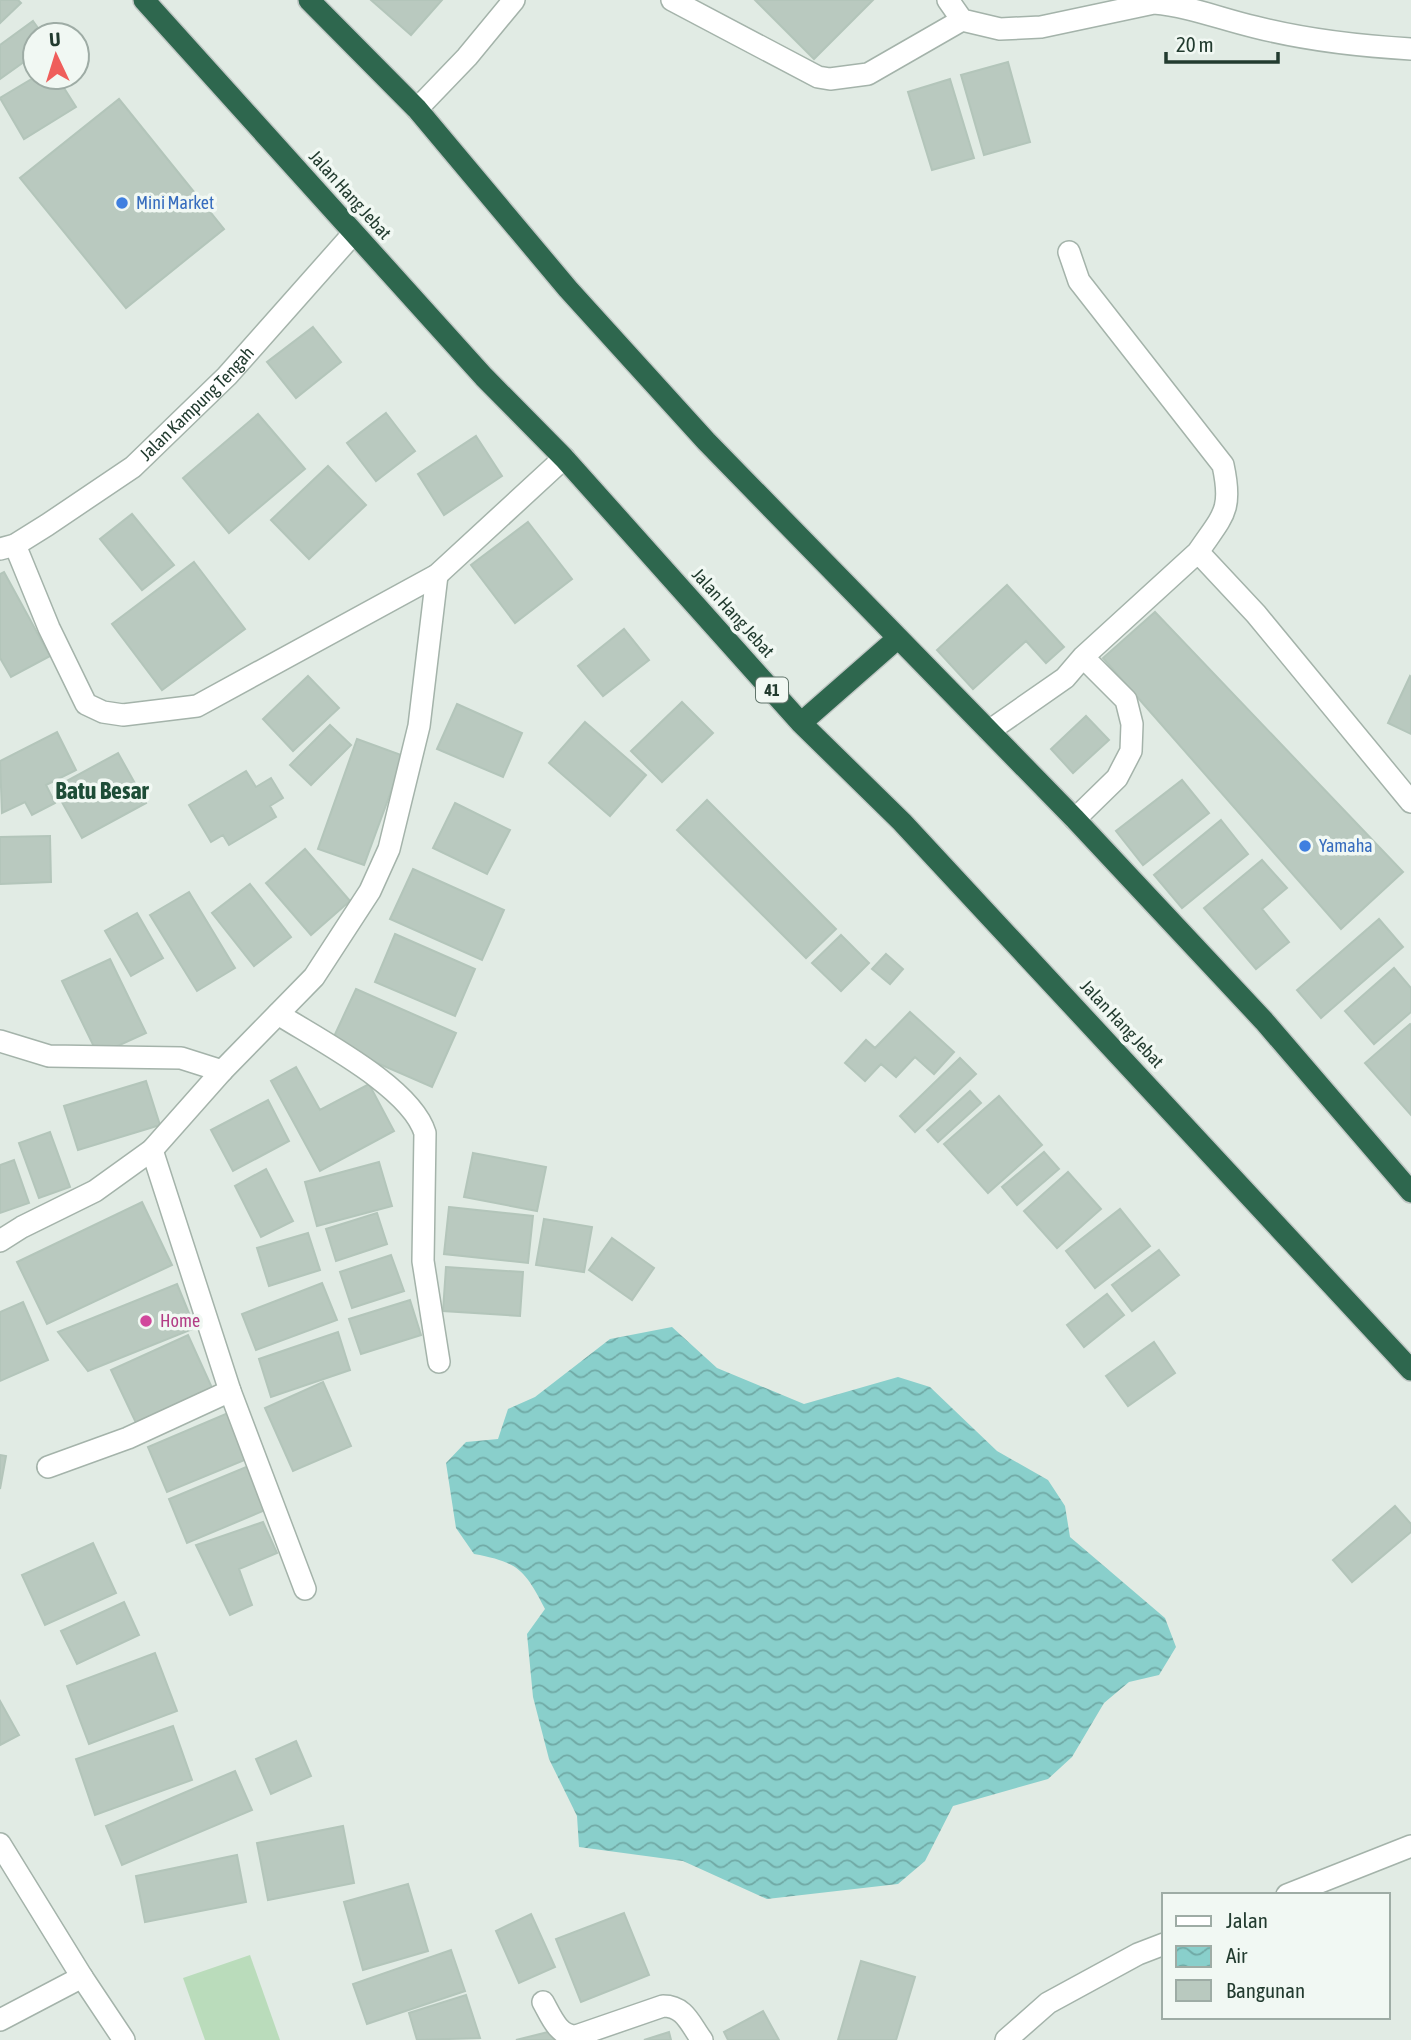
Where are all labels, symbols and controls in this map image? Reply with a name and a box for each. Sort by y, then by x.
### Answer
north arrow [21,21,91,91]
scale bar [1166,21,1278,65]
text: U [48,28,61,50]
text: 20 m [1176,32,1214,56]
street label: Jalan Hang Jebat [305,146,396,243]
place label: Mini Market [136,192,214,213]
marker: Mini Market [114,195,130,211]
street label: Jalan Kampung Tengah [135,342,258,465]
street label: Jalan Hang Jebat [688,564,779,661]
road number: 41 [756,678,788,702]
district label: Batu Besar [55,777,150,804]
place label: Yamaha [1319,835,1373,856]
marker: Yamaha [1297,838,1313,854]
street label: Jalan Hang Jebat [1076,975,1168,1072]
place label: Home [160,1310,200,1331]
marker: Home [138,1313,154,1329]
legend [1162,1893,1390,2019]
text: Jalan [1226,1908,1268,1932]
text: Air [1226,1943,1248,1967]
text: Bangunan [1226,1978,1305,2002]

